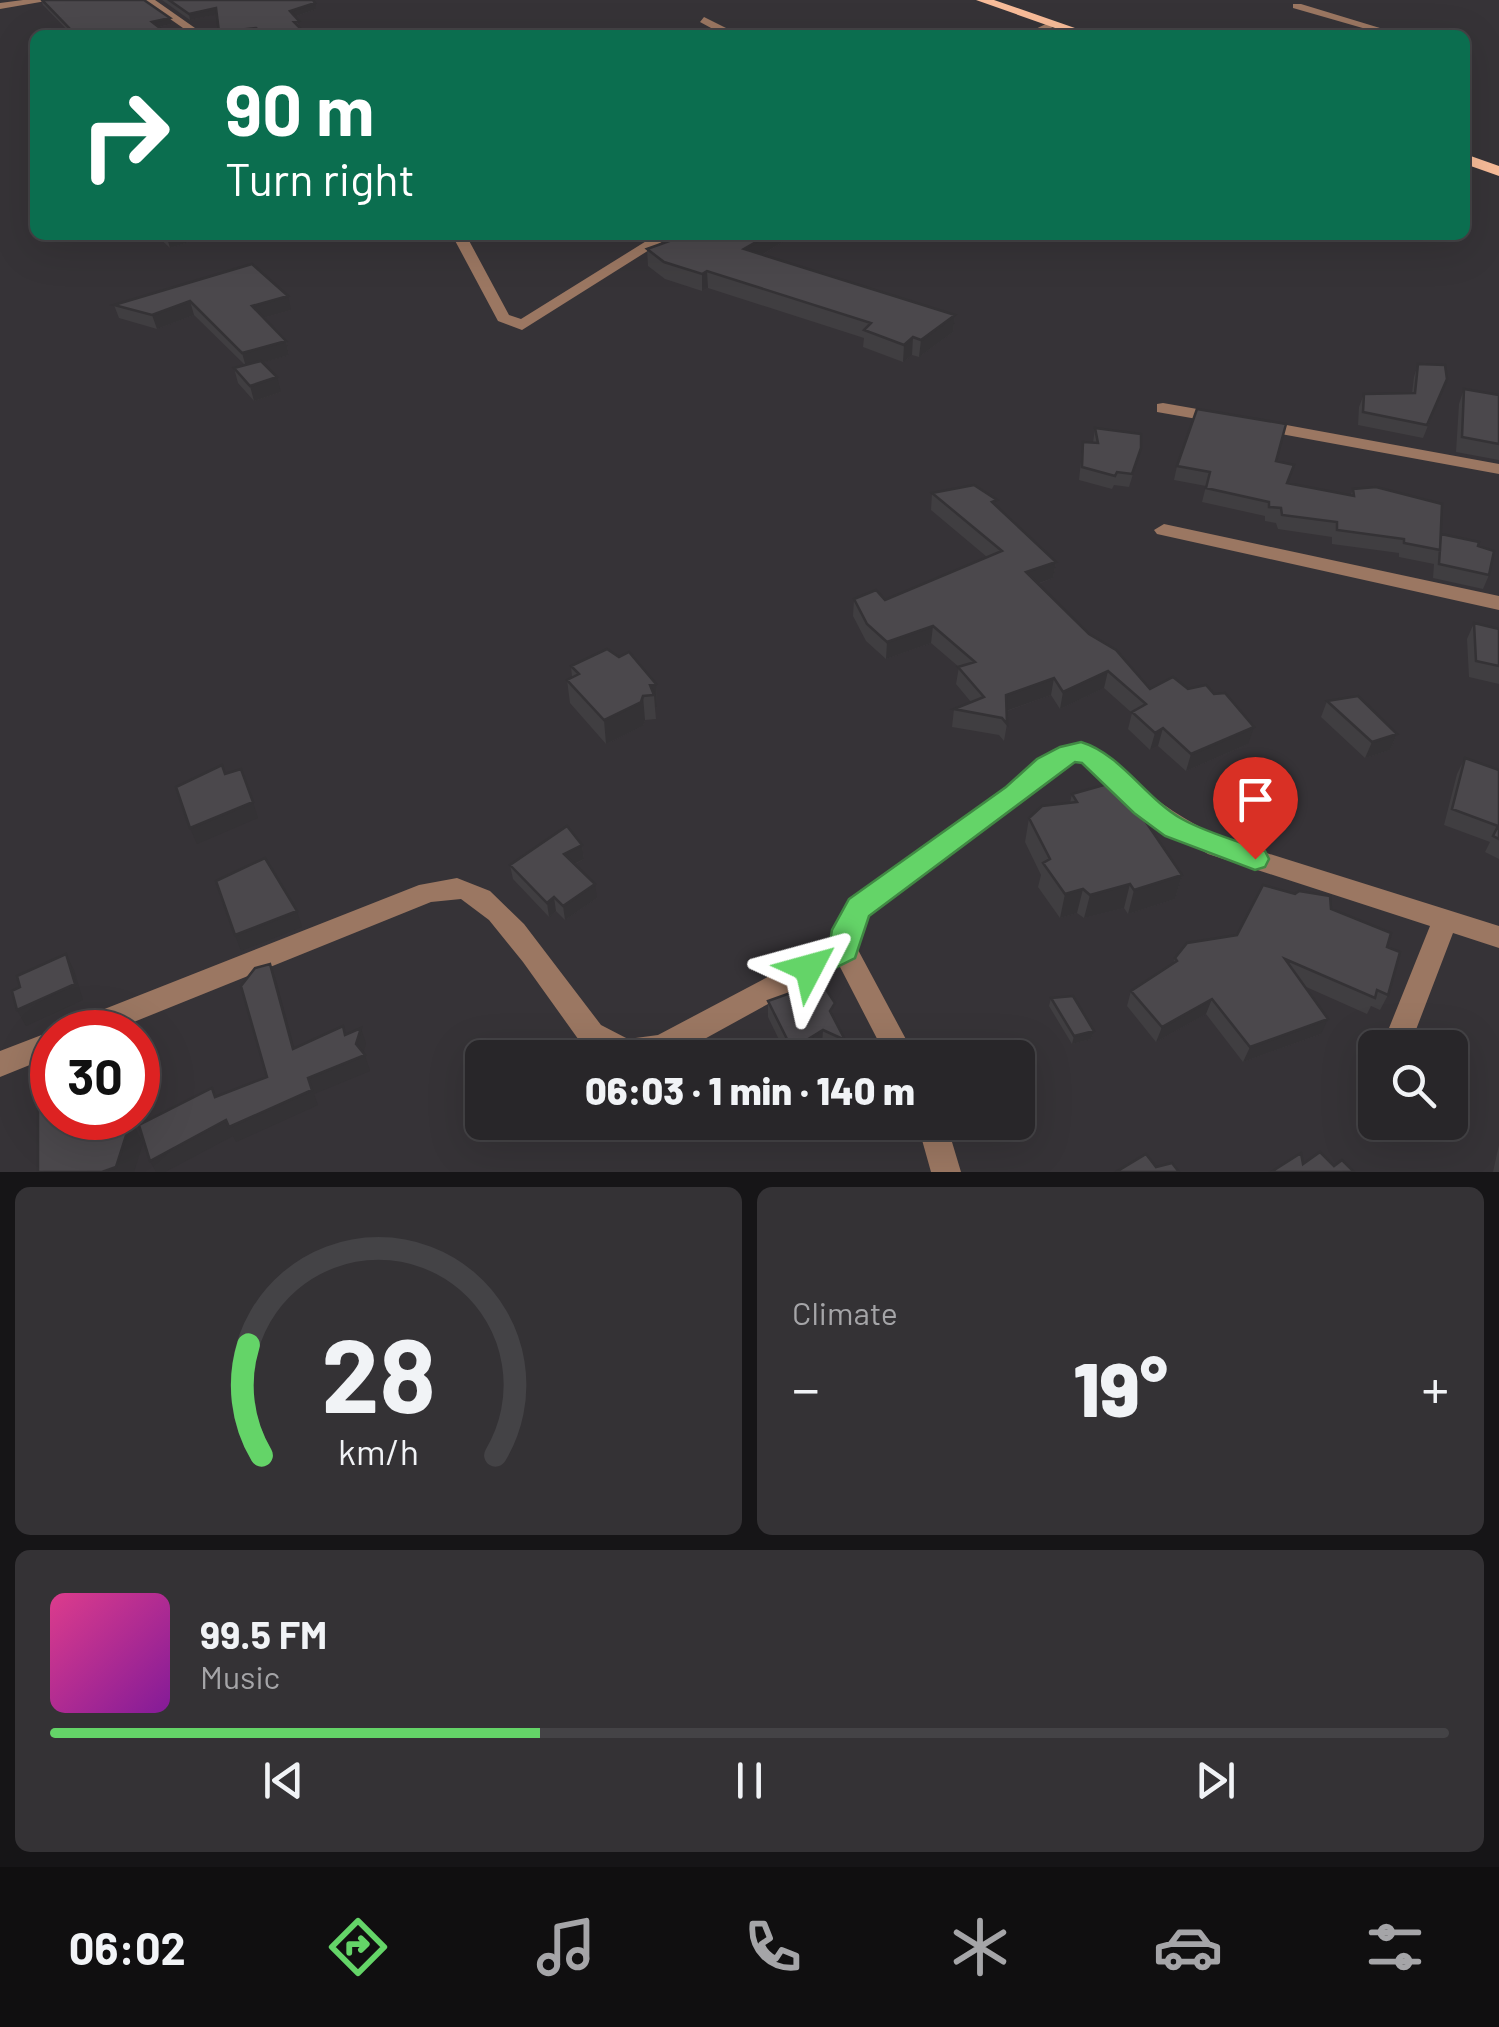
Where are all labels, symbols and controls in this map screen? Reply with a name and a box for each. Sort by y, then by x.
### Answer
text: 90 m [225,66,375,150]
icon: right [60,70,190,200]
text: Turn right [225,151,415,205]
pin [1213,757,1298,860]
icon: arrive [1228,772,1283,827]
position arrow [757,916,861,1020]
speed limit sign: 30 [30,1010,160,1140]
map controls [1358,1030,1468,1140]
button: search [1358,1030,1468,1140]
text: 06:03 · 1 min · 140 m [585,1067,915,1113]
text: Climate [792,1293,898,1331]
text: 28 [321,1309,436,1434]
text: 19° [1073,1342,1168,1432]
text: − [792,1354,820,1420]
text: + [1421,1354,1449,1420]
text: km/h [338,1429,419,1472]
text: 99.5 FM [200,1611,327,1657]
text: Music [200,1657,280,1695]
icon: previous [256,1753,311,1808]
icon: pause [722,1753,777,1808]
icon: next [1188,1753,1243,1808]
icon: directions [323,1912,393,1982]
icon: music [531,1912,601,1982]
icon: phone [738,1912,808,1982]
icon: climate [945,1912,1015,1982]
icon: car [1153,1912,1223,1982]
icon: filters [1360,1912,1430,1982]
text: 06:02 [69,1920,186,1974]

